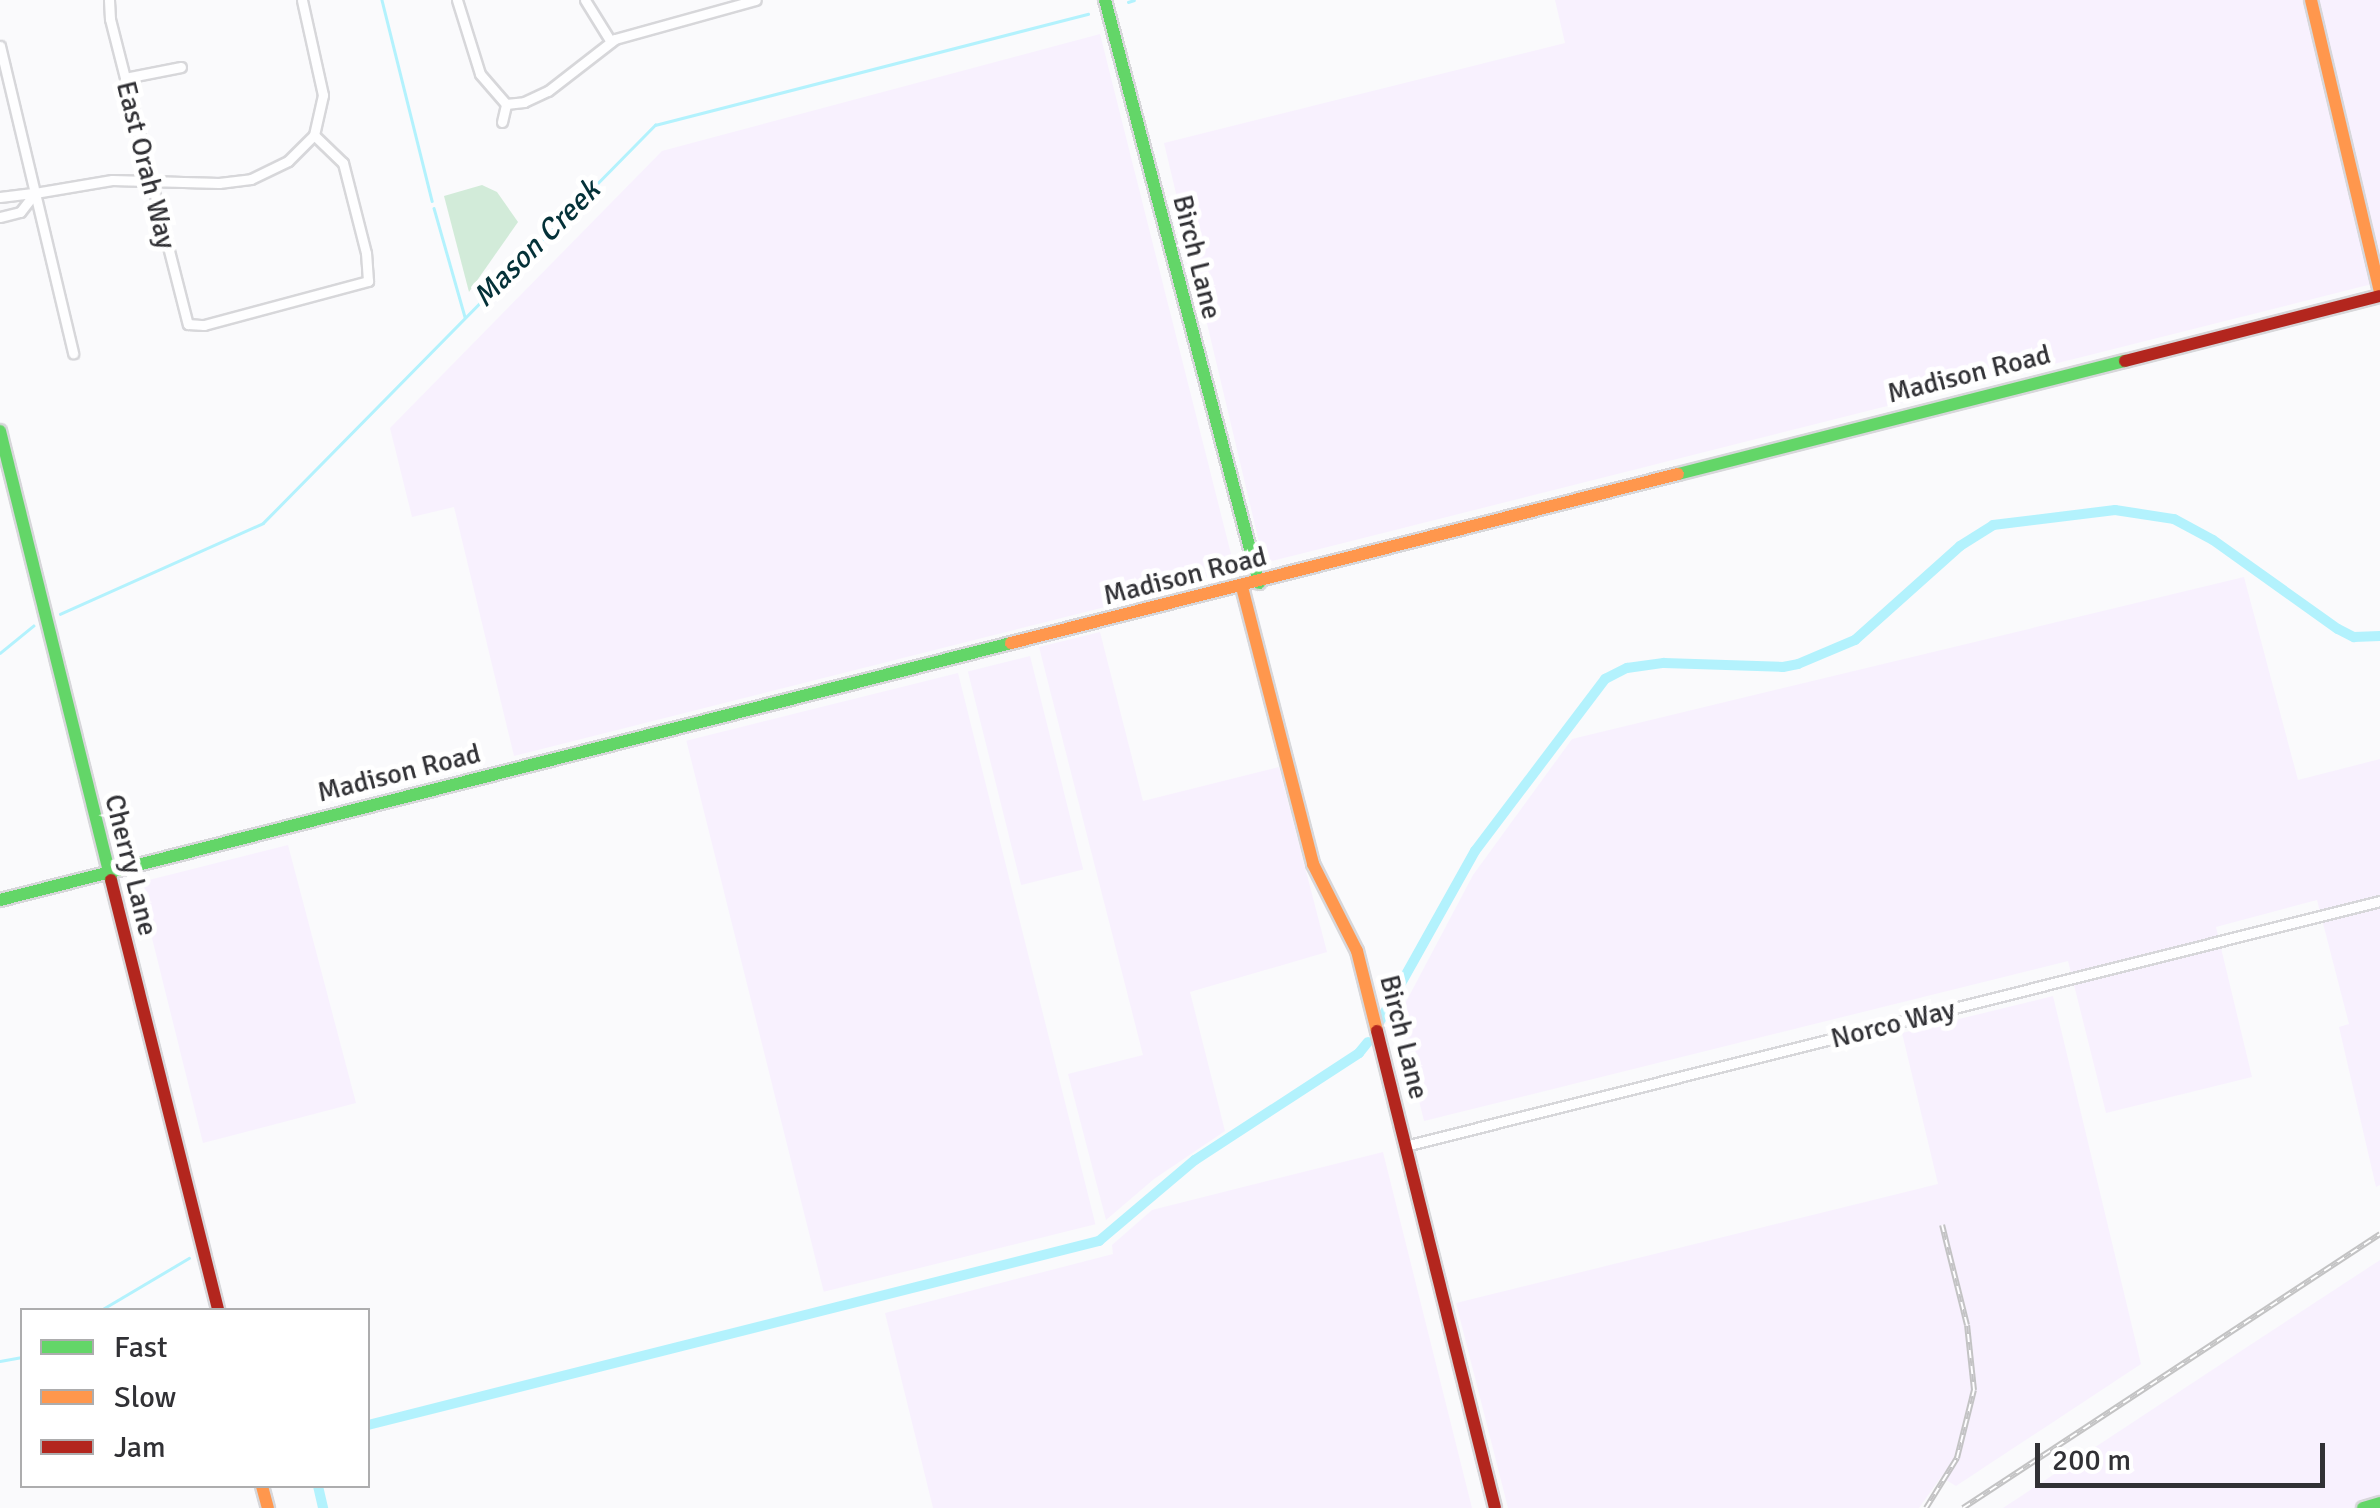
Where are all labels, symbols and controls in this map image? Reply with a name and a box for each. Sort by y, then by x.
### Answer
street label: East Orah Way [109,78,183,252]
water label: Mason Creek [466,173,608,315]
street label: Birch Lane [1165,191,1229,323]
street label: Madison Road [1884,337,2054,411]
street label: Madison Road [1100,539,1270,613]
street label: Madison Road [314,736,484,810]
street label: Cherry Lane [97,791,165,939]
street label: Birch Lane [1372,971,1436,1103]
street label: Norco Way [1827,992,1959,1056]
legend [20,1308,370,1488]
text: Fast [114,1329,167,1366]
text: Slow [114,1379,176,1416]
scale bar [2040,1423,2330,1485]
text: Jam [114,1429,166,1466]
text: 200 m [2052,1442,2131,1479]

